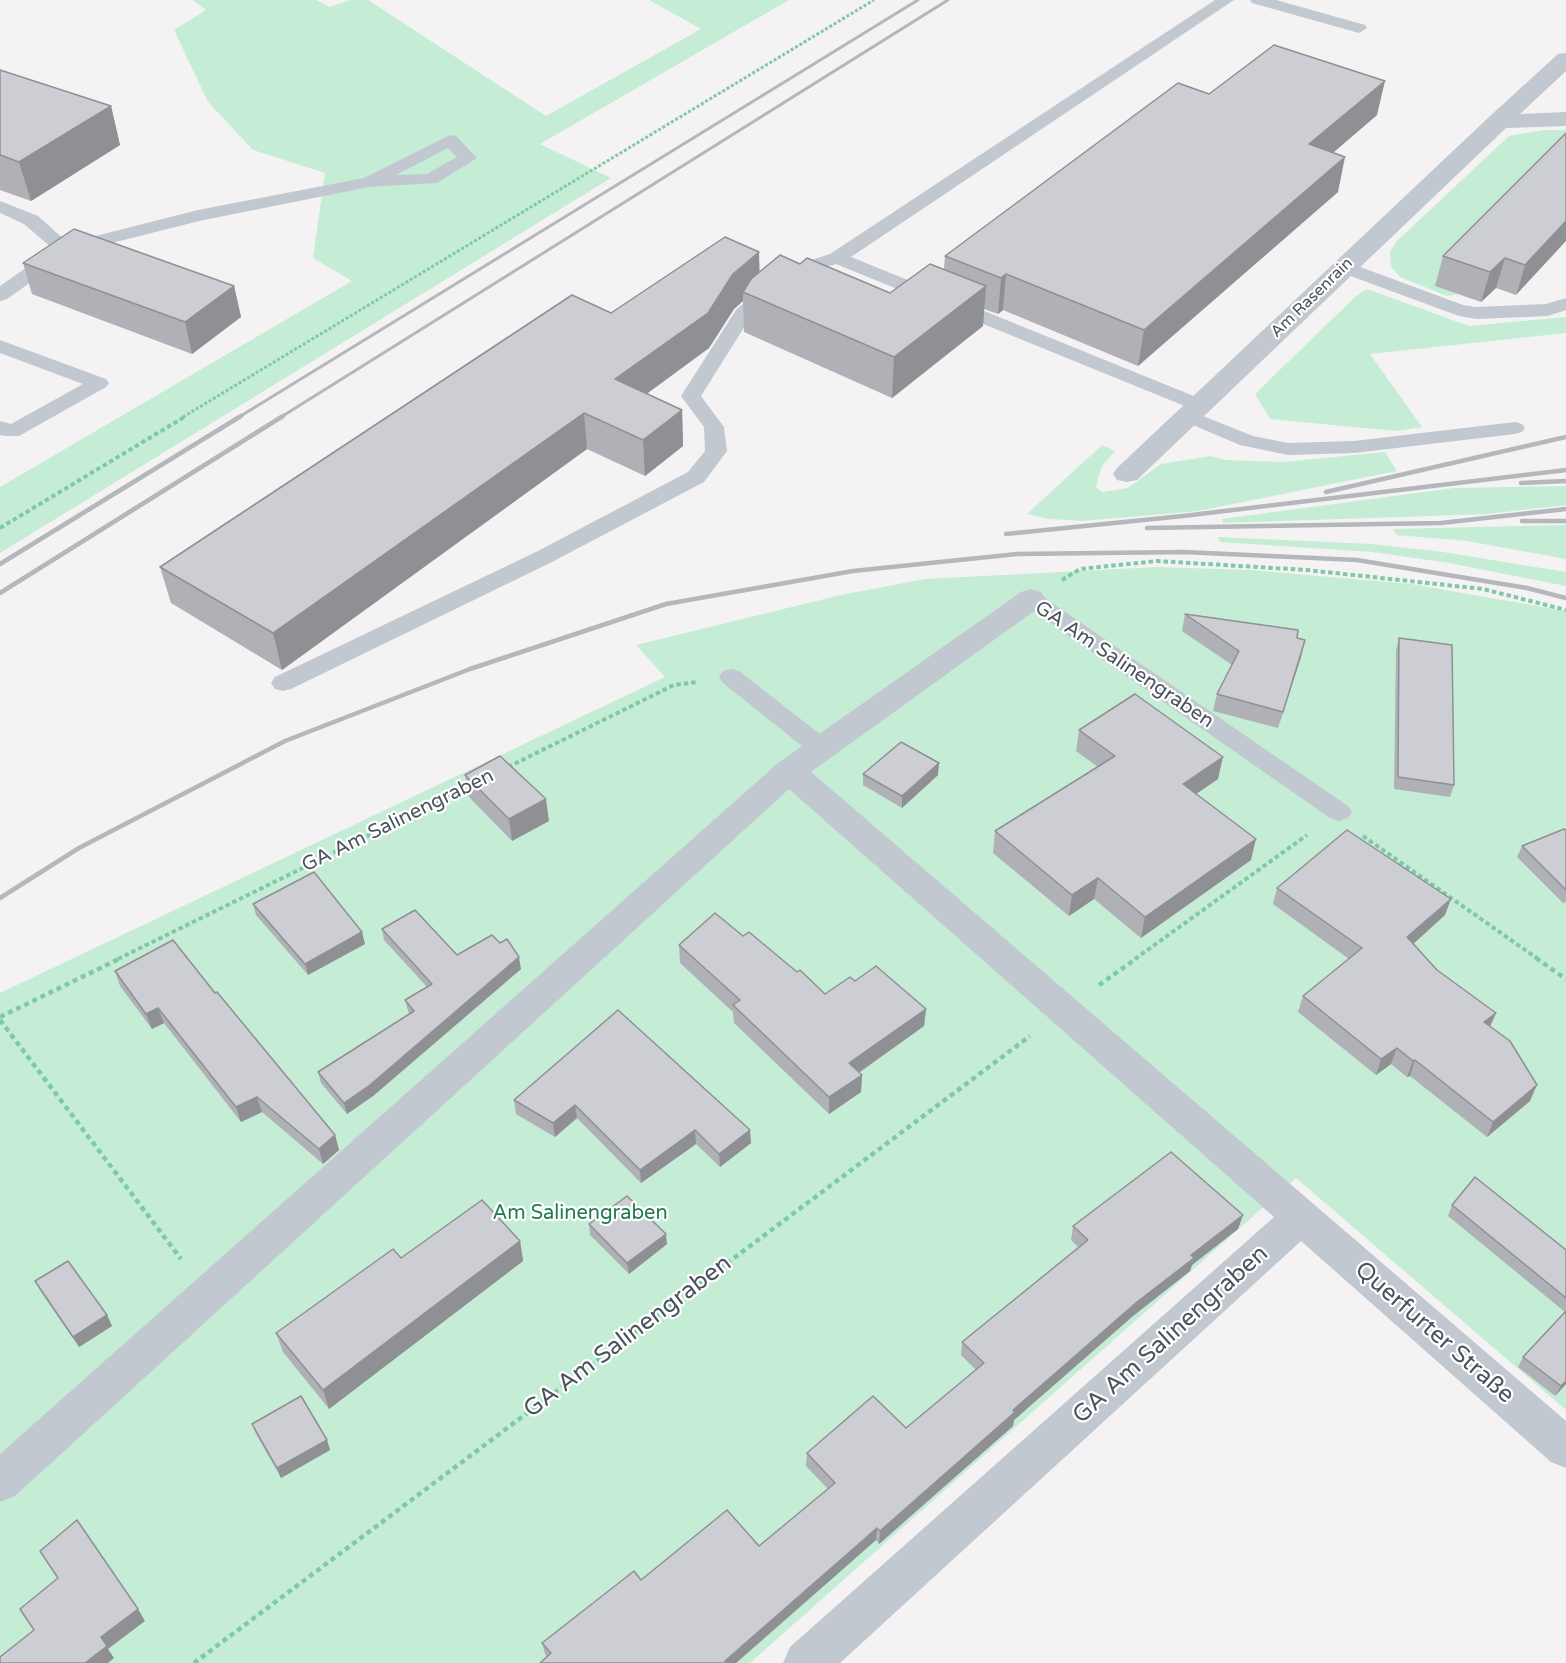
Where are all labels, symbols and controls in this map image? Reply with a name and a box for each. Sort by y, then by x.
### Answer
street label: Am Rasenrain [1267,254,1357,342]
street label: GA Am Salinengraben [1030,596,1218,734]
street label: GA Am Salinengraben [298,764,498,878]
park label: Am Salinengraben [492,1202,668,1226]
street label: GA Am Salinengraben [1068,1240,1274,1430]
street label: GA Am Salinengraben [518,1250,738,1424]
street label: Querfurter Straße [1348,1256,1520,1410]

